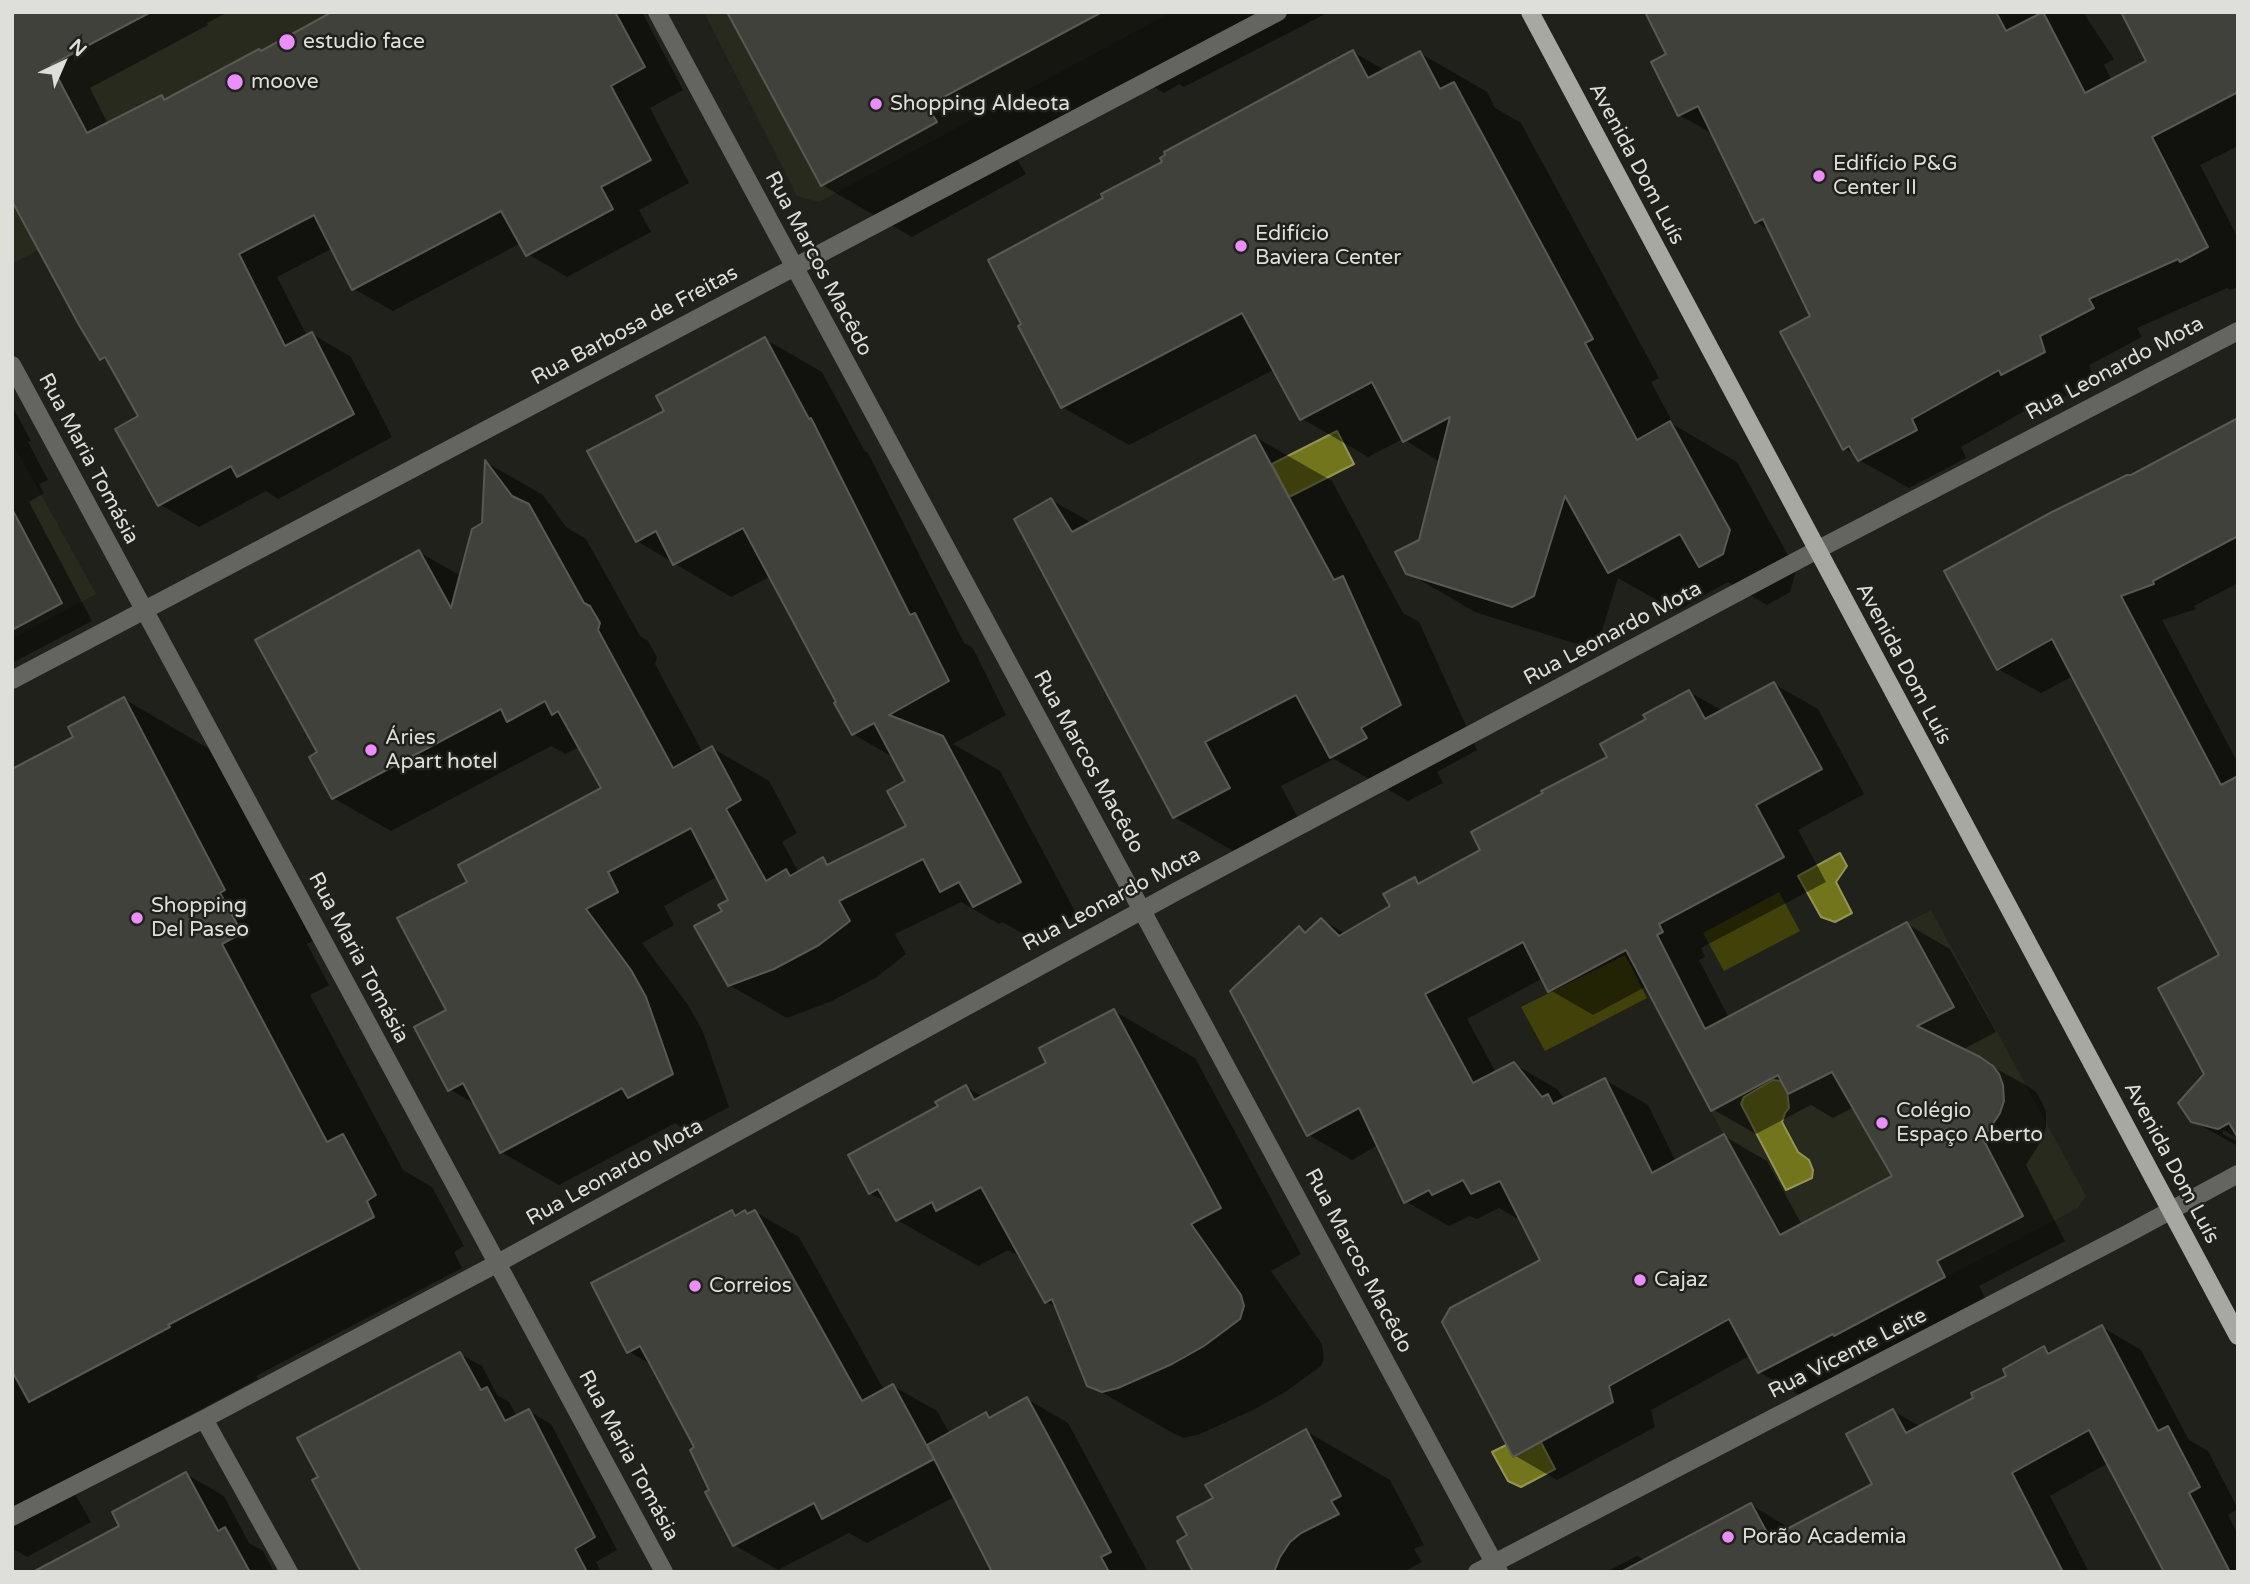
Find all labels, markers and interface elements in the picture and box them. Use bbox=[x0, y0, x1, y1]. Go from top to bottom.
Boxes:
north arrow bbox=[28, 28, 98, 98]
place label: estudio face bbox=[303, 29, 425, 55]
marker: estudio face bbox=[277, 32, 297, 52]
text: N bbox=[64, 35, 91, 61]
place label: moove bbox=[251, 69, 319, 95]
marker: moove bbox=[225, 72, 245, 92]
street label: Avenida Dom Luís bbox=[1583, 79, 1689, 249]
place label: Shopping Aldeota bbox=[890, 91, 1070, 117]
marker: Shopping Aldeota bbox=[868, 96, 884, 112]
place label: Edifício P&G Center II bbox=[1833, 151, 1958, 201]
street label: Rua Marcos Macêdo bbox=[759, 167, 877, 361]
marker: Edifício P&G Center II bbox=[1811, 168, 1827, 184]
place label: Edifício Baviera Center bbox=[1255, 221, 1401, 271]
marker: Edifício Baviera Center bbox=[1233, 238, 1249, 254]
street label: Rua Barbosa de Freitas bbox=[527, 261, 743, 391]
street label: Rua Leonardo Mota bbox=[2022, 311, 2208, 427]
street label: Rua Maria Tomásia bbox=[32, 369, 144, 549]
street label: Rua Leonardo Mota bbox=[1520, 576, 1706, 692]
street label: Avenida Dom Luís bbox=[1850, 579, 1956, 749]
street label: Rua Marcos Macêdo bbox=[1027, 666, 1149, 858]
place label: Áries Apart hotel bbox=[385, 725, 498, 775]
marker: Áries Apart hotel bbox=[363, 742, 379, 758]
street label: Rua Leonardo Mota bbox=[1019, 842, 1205, 958]
street label: Rua Maria Tomásia bbox=[302, 868, 414, 1048]
place label: Shopping Del Paseo bbox=[151, 893, 249, 943]
marker: Shopping Del Paseo bbox=[129, 910, 145, 926]
street label: Avenida Dom Luís bbox=[2118, 1078, 2224, 1248]
place label: Colégio Espaço Aberto bbox=[1896, 1098, 2043, 1148]
street label: Rua Leonardo Mota bbox=[522, 1114, 708, 1232]
marker: Colégio Espaço Aberto bbox=[1874, 1115, 1890, 1131]
street label: Rua Marcos Macêdo bbox=[1299, 1164, 1417, 1358]
place label: Cajaz bbox=[1654, 1267, 1708, 1293]
marker: Cajaz bbox=[1632, 1272, 1648, 1288]
place label: Correios bbox=[709, 1273, 792, 1299]
marker: Correios bbox=[687, 1278, 703, 1294]
street label: Rua Vicente Leite bbox=[1765, 1303, 1931, 1405]
street label: Rua Maria Tomásia bbox=[572, 1366, 684, 1546]
place label: Porão Academia bbox=[1742, 1524, 1907, 1550]
marker: Porão Academia bbox=[1720, 1529, 1736, 1545]

